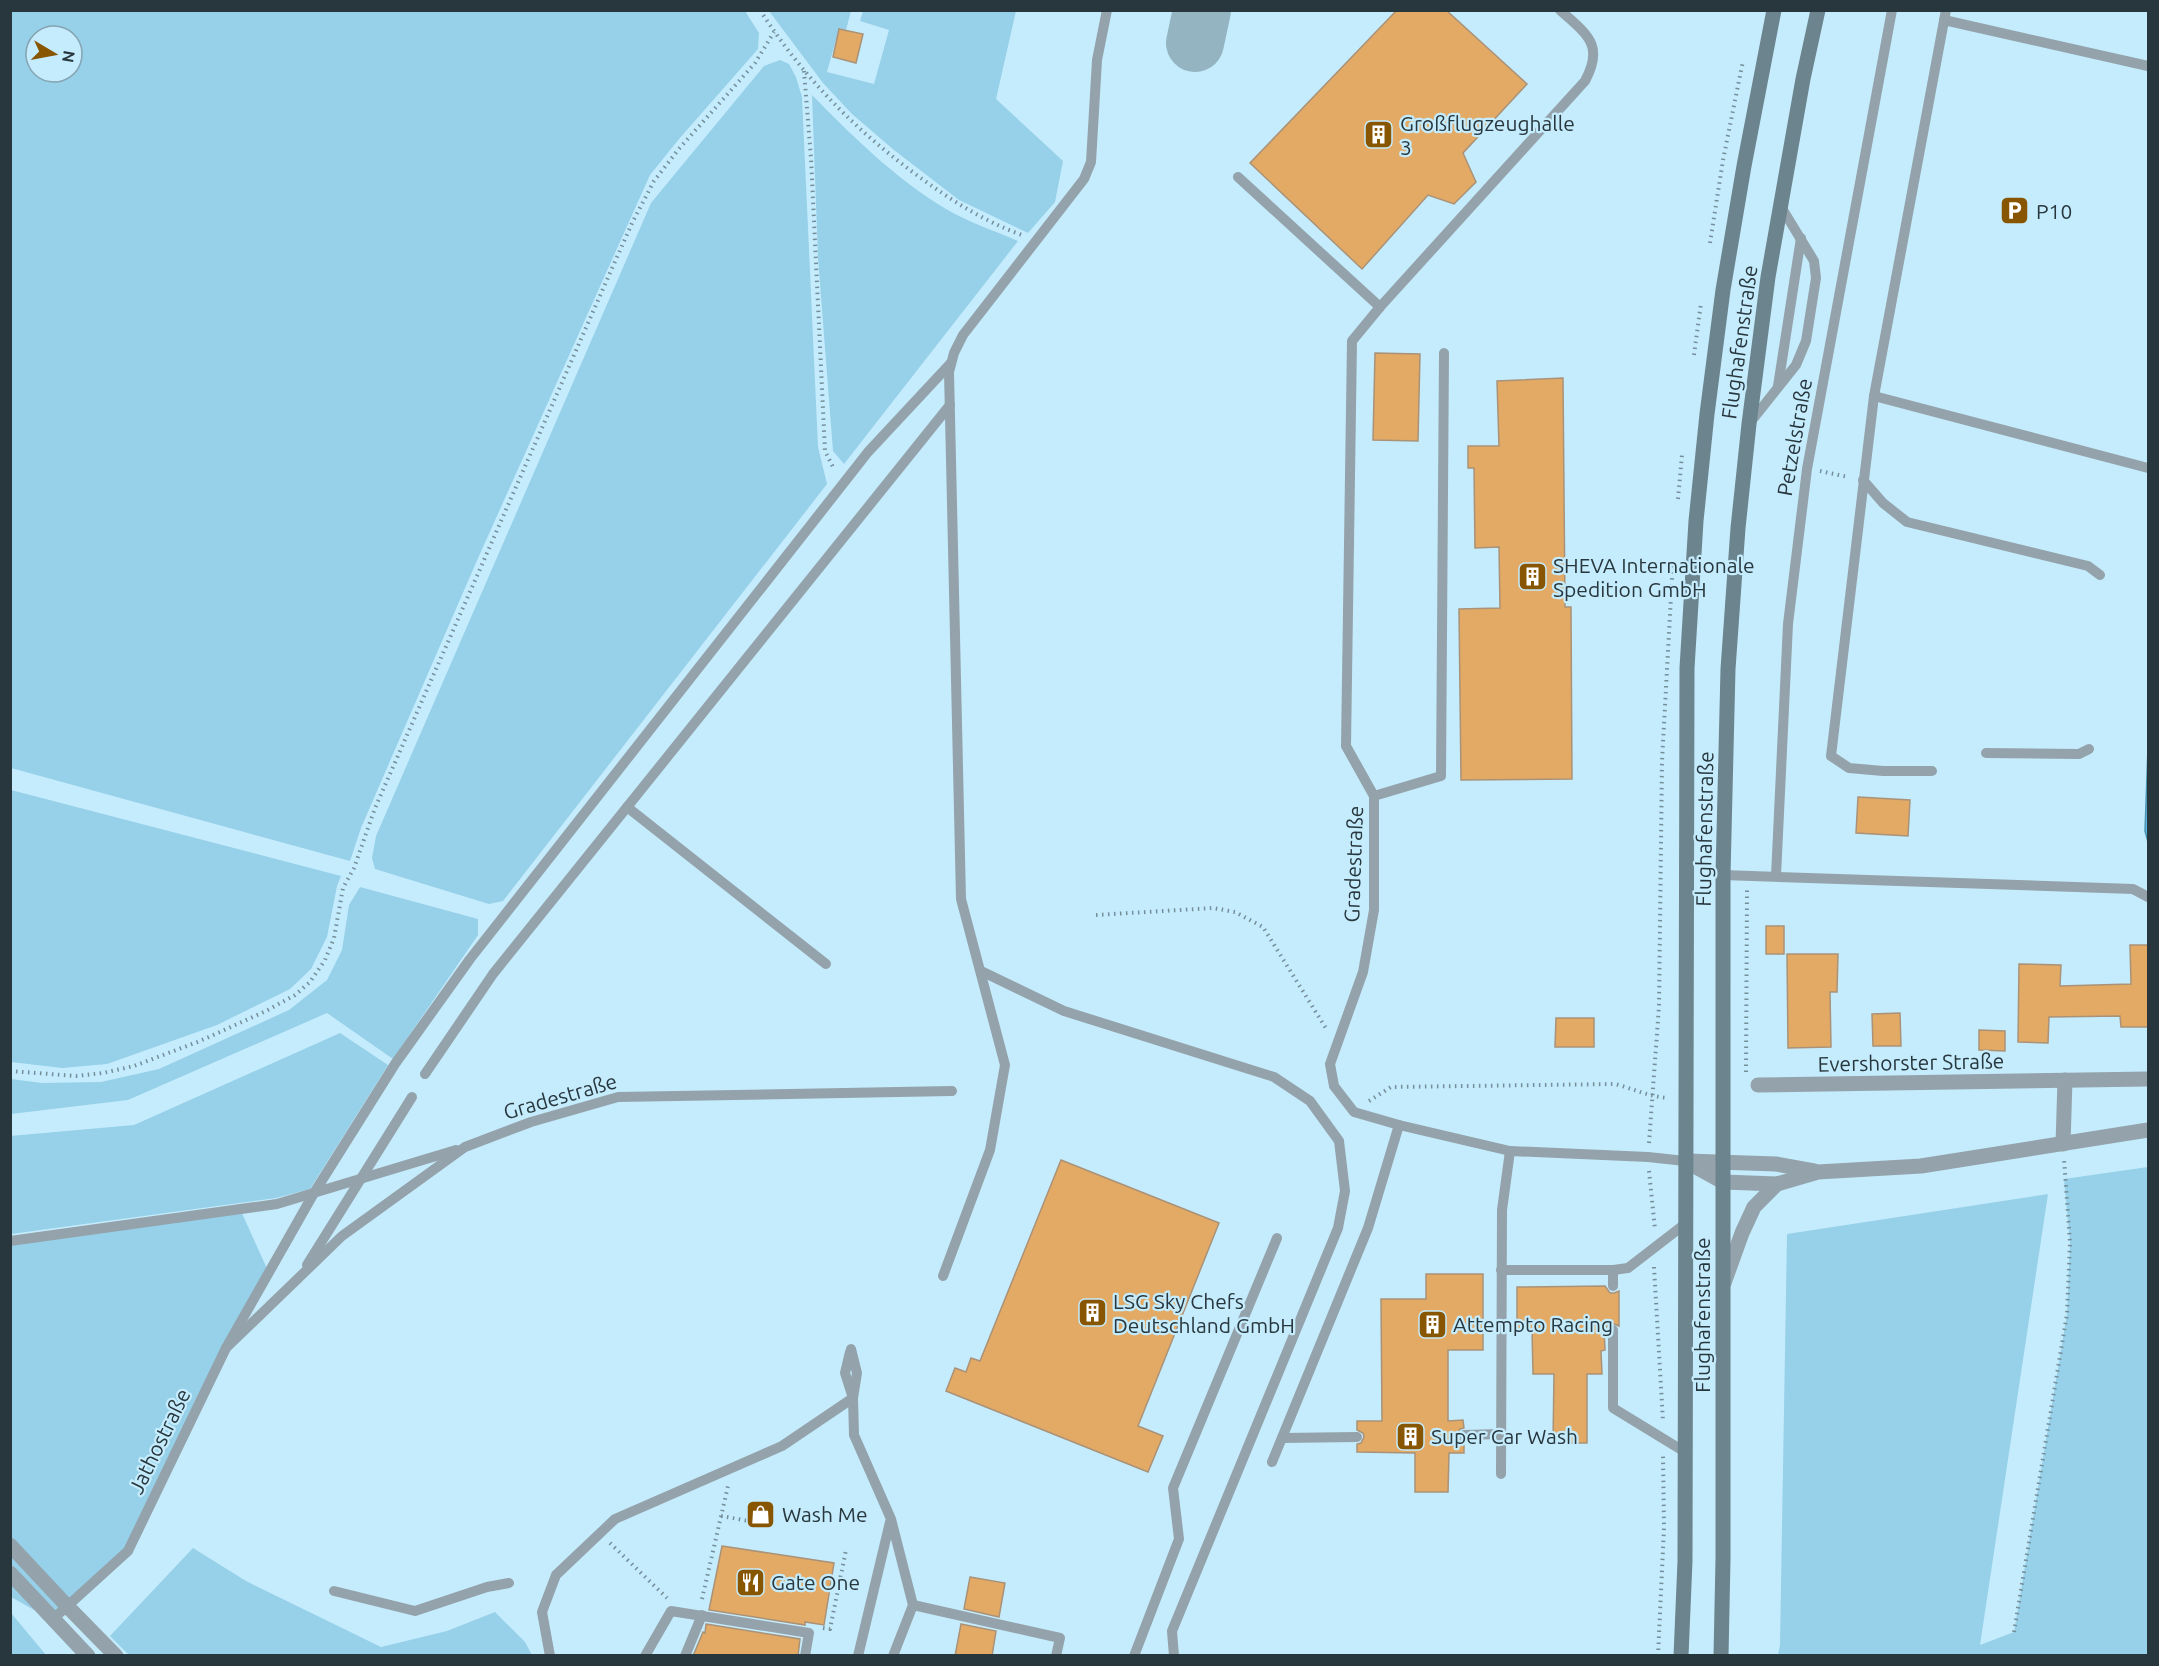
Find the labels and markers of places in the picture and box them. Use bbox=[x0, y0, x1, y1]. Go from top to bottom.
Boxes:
place label: Großflugzeughalle 3 bbox=[1400, 111, 1575, 159]
building icon: Großflugzeughalle 3 bbox=[1363, 119, 1395, 151]
parking icon: P10 bbox=[1999, 195, 2031, 227]
place label: P10 bbox=[2036, 199, 2072, 223]
place label: SHEVA Internationale Spedition GmbH bbox=[1553, 553, 1755, 601]
building icon: SHEVA Internationale Spedition GmbH bbox=[1516, 561, 1548, 593]
place label: LSG Sky Chefs Deutschland GmbH bbox=[1113, 1289, 1295, 1337]
building icon: LSG Sky Chefs Deutschland GmbH bbox=[1076, 1297, 1108, 1329]
building icon: Attempto Racing bbox=[1416, 1308, 1448, 1340]
place label: Attempto Racing bbox=[1453, 1312, 1613, 1336]
building icon: Super Car Wash bbox=[1394, 1420, 1426, 1452]
place label: Super Car Wash bbox=[1431, 1424, 1578, 1448]
shop icon: Wash Me bbox=[745, 1498, 777, 1530]
place label: Wash Me bbox=[782, 1502, 868, 1526]
restaurant icon: Gate One bbox=[734, 1566, 766, 1598]
place label: Gate One bbox=[771, 1570, 860, 1594]

